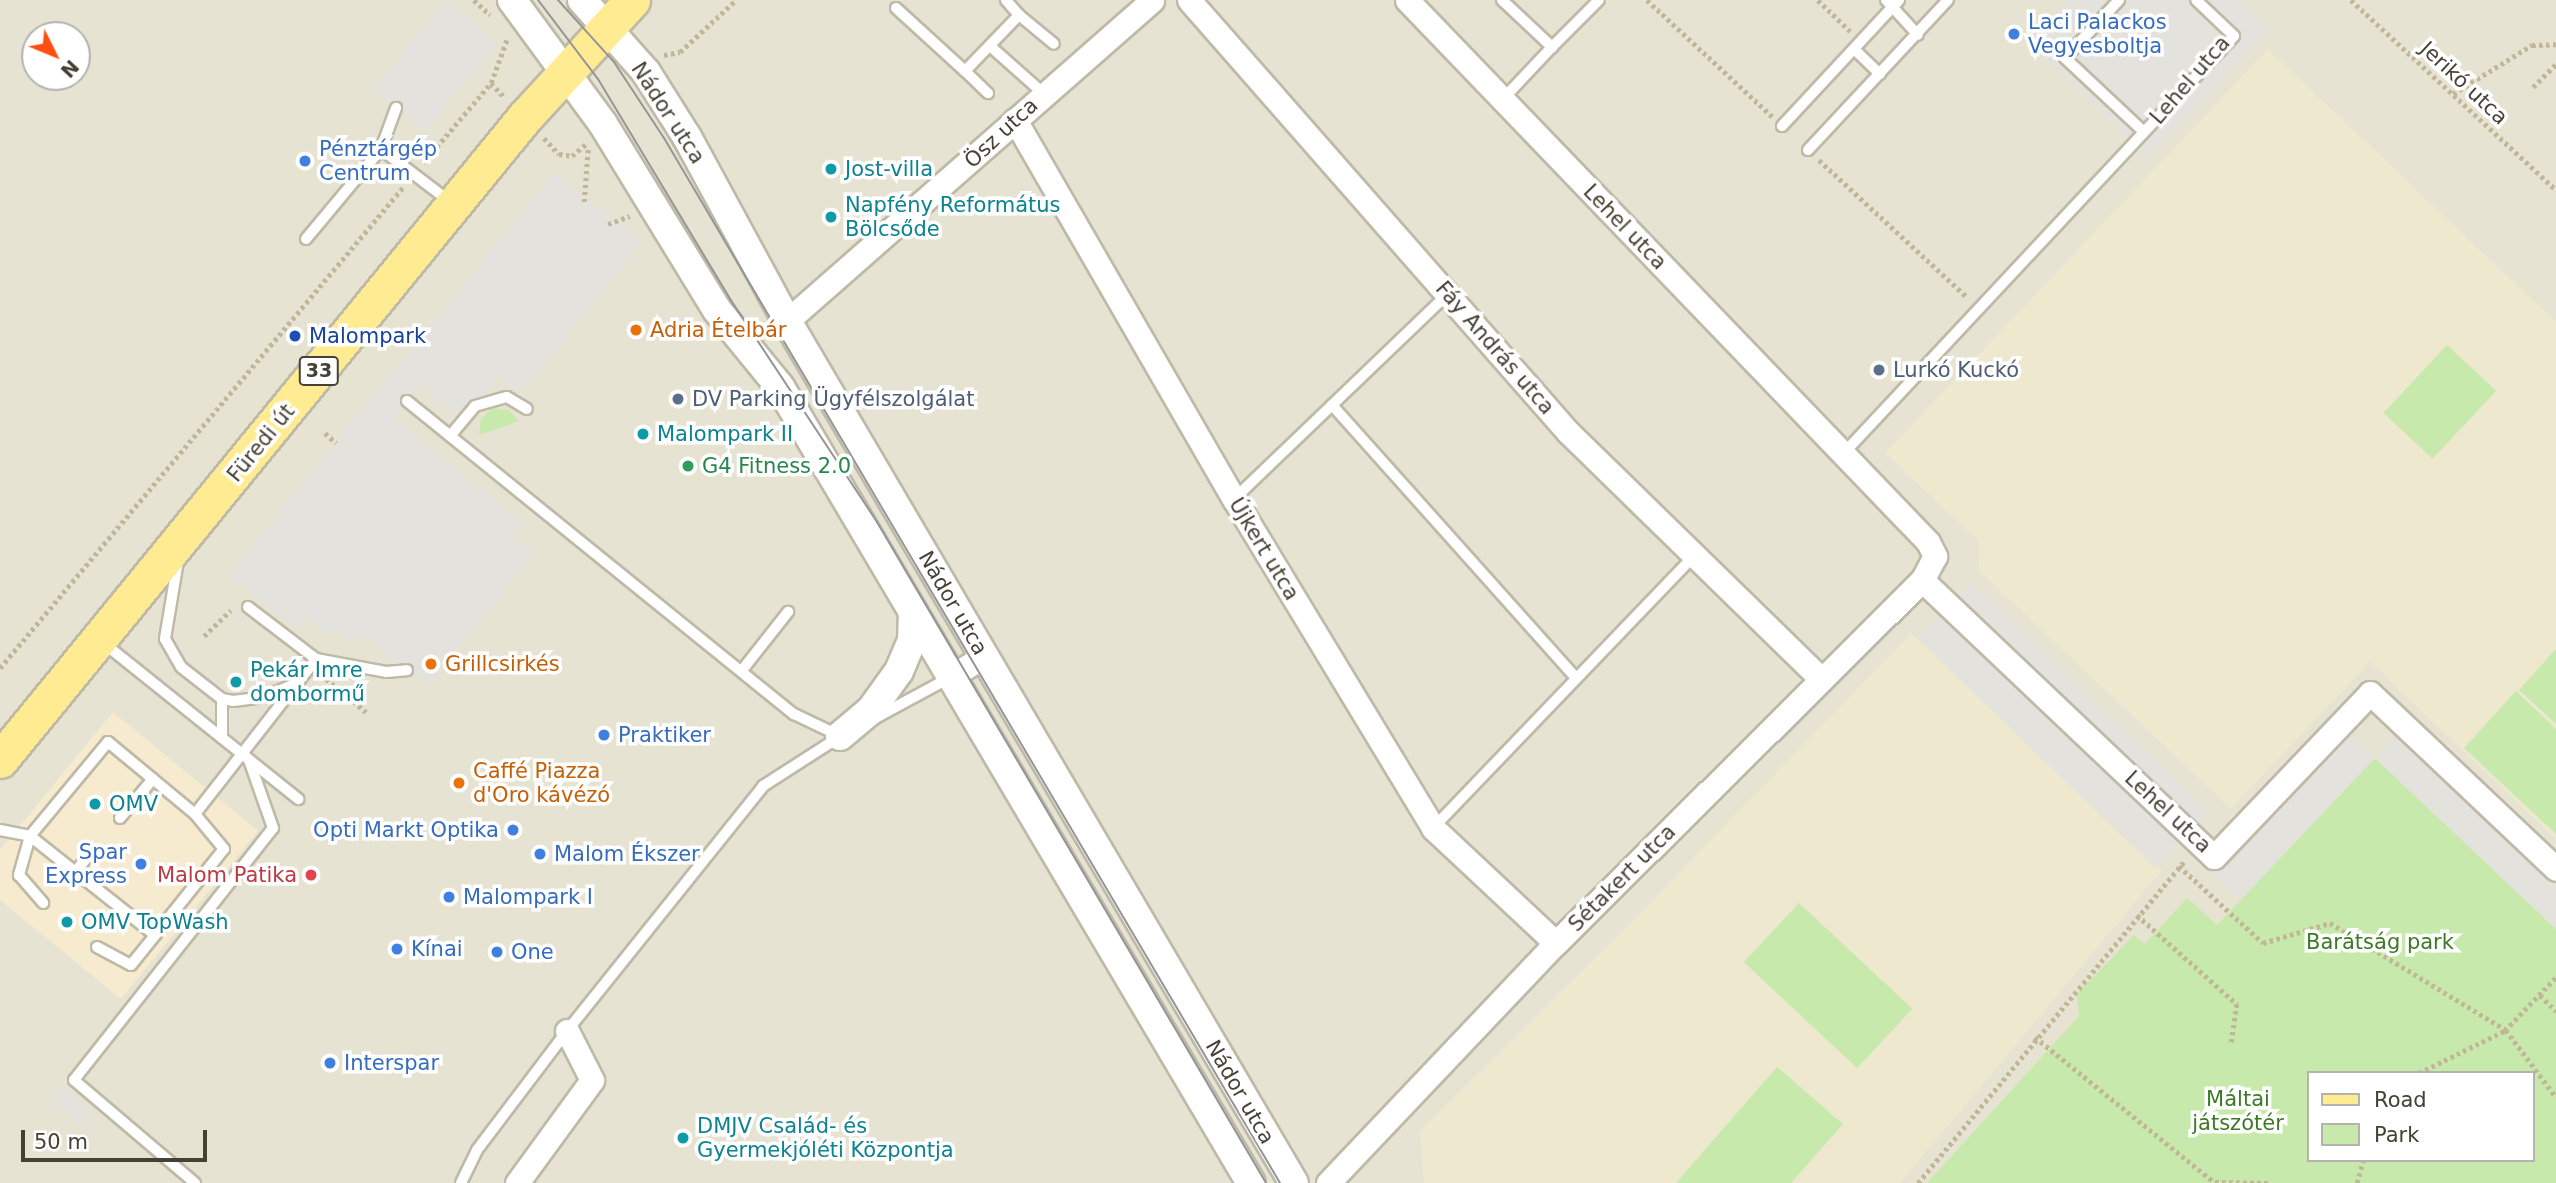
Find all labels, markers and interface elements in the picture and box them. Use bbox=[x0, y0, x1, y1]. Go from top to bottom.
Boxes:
place label: Laci Palackos Vegyesboltja bbox=[2028, 9, 2167, 59]
north arrow bbox=[21, 21, 91, 91]
marker: Laci Palackos Vegyesboltja bbox=[2006, 26, 2022, 42]
street label: Lehel utca bbox=[2145, 31, 2235, 129]
street label: Jerikó utca bbox=[2415, 36, 2513, 130]
text: N bbox=[56, 56, 83, 82]
street label: Nádor utca bbox=[626, 57, 710, 169]
street label: Ösz utca bbox=[959, 93, 1043, 173]
place label: Pénztárgép Centrum bbox=[319, 136, 437, 186]
marker: Pénztárgép Centrum bbox=[297, 153, 313, 169]
place label: Jost-villa bbox=[845, 156, 933, 182]
marker: Jost-villa bbox=[823, 161, 839, 177]
street label: Lehel utca bbox=[1578, 179, 1672, 275]
place label: Napfény Református Bölcsőde bbox=[845, 192, 1061, 242]
marker: Napfény Református Bölcsőde bbox=[823, 209, 839, 225]
street label: Fáy András utca bbox=[1430, 276, 1560, 420]
place label: Adria Ételbár bbox=[650, 317, 786, 343]
marker: Adria Ételbár bbox=[628, 322, 644, 338]
place label: Malompark bbox=[309, 323, 426, 349]
marker: Malompark bbox=[287, 328, 303, 344]
road number: 33 bbox=[298, 356, 340, 386]
place label: Lurkó Kuckó bbox=[1893, 357, 2019, 383]
marker: Lurkó Kuckó bbox=[1871, 362, 1887, 378]
place label: DV Parking Ügyfélszolgálat bbox=[692, 386, 974, 412]
marker: DV Parking Ügyfélszolgálat bbox=[670, 391, 686, 407]
street label: Füredi út bbox=[222, 399, 300, 487]
place label: Malompark II bbox=[657, 421, 793, 447]
marker: Malompark II bbox=[635, 426, 651, 442]
place label: G4 Fitness 2.0 bbox=[702, 453, 851, 479]
marker: G4 Fitness 2.0 bbox=[680, 458, 696, 474]
street label: Újkert utca bbox=[1224, 493, 1304, 605]
street label: Nádor utca bbox=[913, 546, 993, 660]
place label: Grillcsirkés bbox=[445, 651, 560, 677]
marker: Grillcsirkés bbox=[423, 656, 439, 672]
place label: Pekár Imre dombormű bbox=[250, 657, 365, 707]
marker: Pekár Imre dombormű bbox=[228, 674, 244, 690]
place label: Praktiker bbox=[618, 722, 711, 748]
marker: Praktiker bbox=[596, 727, 612, 743]
place label: Caffé Piazza d'Oro kávézó bbox=[473, 758, 610, 808]
street label: Lehel utca bbox=[2120, 766, 2216, 858]
marker: Caffé Piazza d'Oro kávézó bbox=[451, 775, 467, 791]
place label: OMV bbox=[109, 791, 158, 817]
marker: OMV bbox=[87, 796, 103, 812]
place label: Opti Markt Optika bbox=[313, 817, 499, 843]
street label: Sétakert utca bbox=[1563, 819, 1681, 937]
marker: Opti Markt Optika bbox=[505, 822, 521, 838]
place label: Spar Express bbox=[45, 839, 127, 889]
place label: Malom Ékszer bbox=[554, 841, 700, 867]
marker: Malom Ékszer bbox=[532, 846, 548, 862]
marker: Spar Express bbox=[133, 856, 149, 872]
place label: Malom Patika bbox=[157, 862, 297, 888]
marker: Malom Patika bbox=[303, 867, 319, 883]
place label: Malompark I bbox=[463, 884, 593, 910]
marker: Malompark I bbox=[441, 889, 457, 905]
place label: OMV TopWash bbox=[81, 909, 229, 935]
marker: OMV TopWash bbox=[59, 914, 75, 930]
park label: Barátság park bbox=[2306, 929, 2454, 955]
place label: Kínai bbox=[411, 936, 463, 962]
place label: One bbox=[511, 939, 554, 965]
marker: Kínai bbox=[389, 941, 405, 957]
marker: One bbox=[489, 944, 505, 960]
street label: Nádor utca bbox=[1200, 1035, 1280, 1149]
place label: Interspar bbox=[344, 1050, 439, 1076]
marker: Interspar bbox=[322, 1055, 338, 1071]
legend bbox=[2308, 1071, 2535, 1162]
park label: Máltai játszótér bbox=[2192, 1086, 2284, 1136]
text: Road bbox=[2374, 1088, 2427, 1112]
place label: DMJV Család- és Gyermekjóléti Központja bbox=[697, 1113, 954, 1163]
scale bar bbox=[24, 1116, 210, 1160]
text: Park bbox=[2374, 1123, 2419, 1147]
text: 50 m bbox=[34, 1130, 88, 1154]
marker: DMJV Család- és Gyermekjóléti Központja bbox=[675, 1130, 691, 1146]

